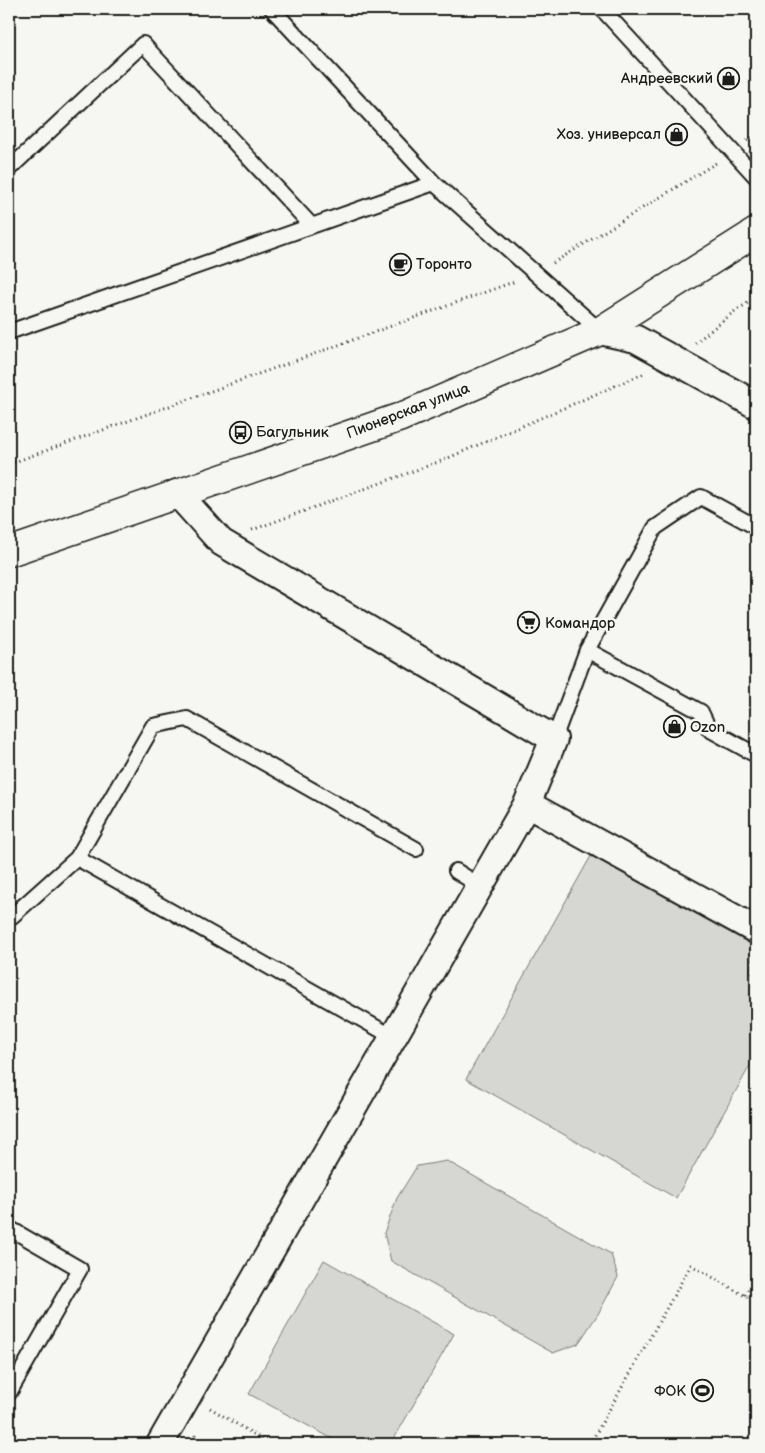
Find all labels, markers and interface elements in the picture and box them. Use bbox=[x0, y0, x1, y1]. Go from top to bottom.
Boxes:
shop icon: Андреевский bbox=[717, 66, 741, 90]
place label: Андреевский bbox=[620, 69, 713, 88]
shop icon: Хоз. универсал bbox=[665, 122, 689, 146]
place label: Хоз. универсал bbox=[557, 125, 661, 144]
cafe icon: Торонто bbox=[388, 252, 412, 276]
place label: Торонто bbox=[416, 255, 472, 274]
street label: Пионерская улица bbox=[344, 379, 472, 443]
bus stop icon: Багульник bbox=[228, 420, 252, 444]
place label: Багульник bbox=[256, 423, 329, 442]
supermarket icon: Командор bbox=[517, 611, 541, 635]
place label: Командор bbox=[545, 614, 616, 633]
shop icon: Ozon bbox=[662, 715, 686, 739]
place label: Ozon bbox=[690, 718, 725, 737]
sports icon: ФОК bbox=[690, 1379, 714, 1403]
place label: ФОК bbox=[654, 1382, 686, 1401]

